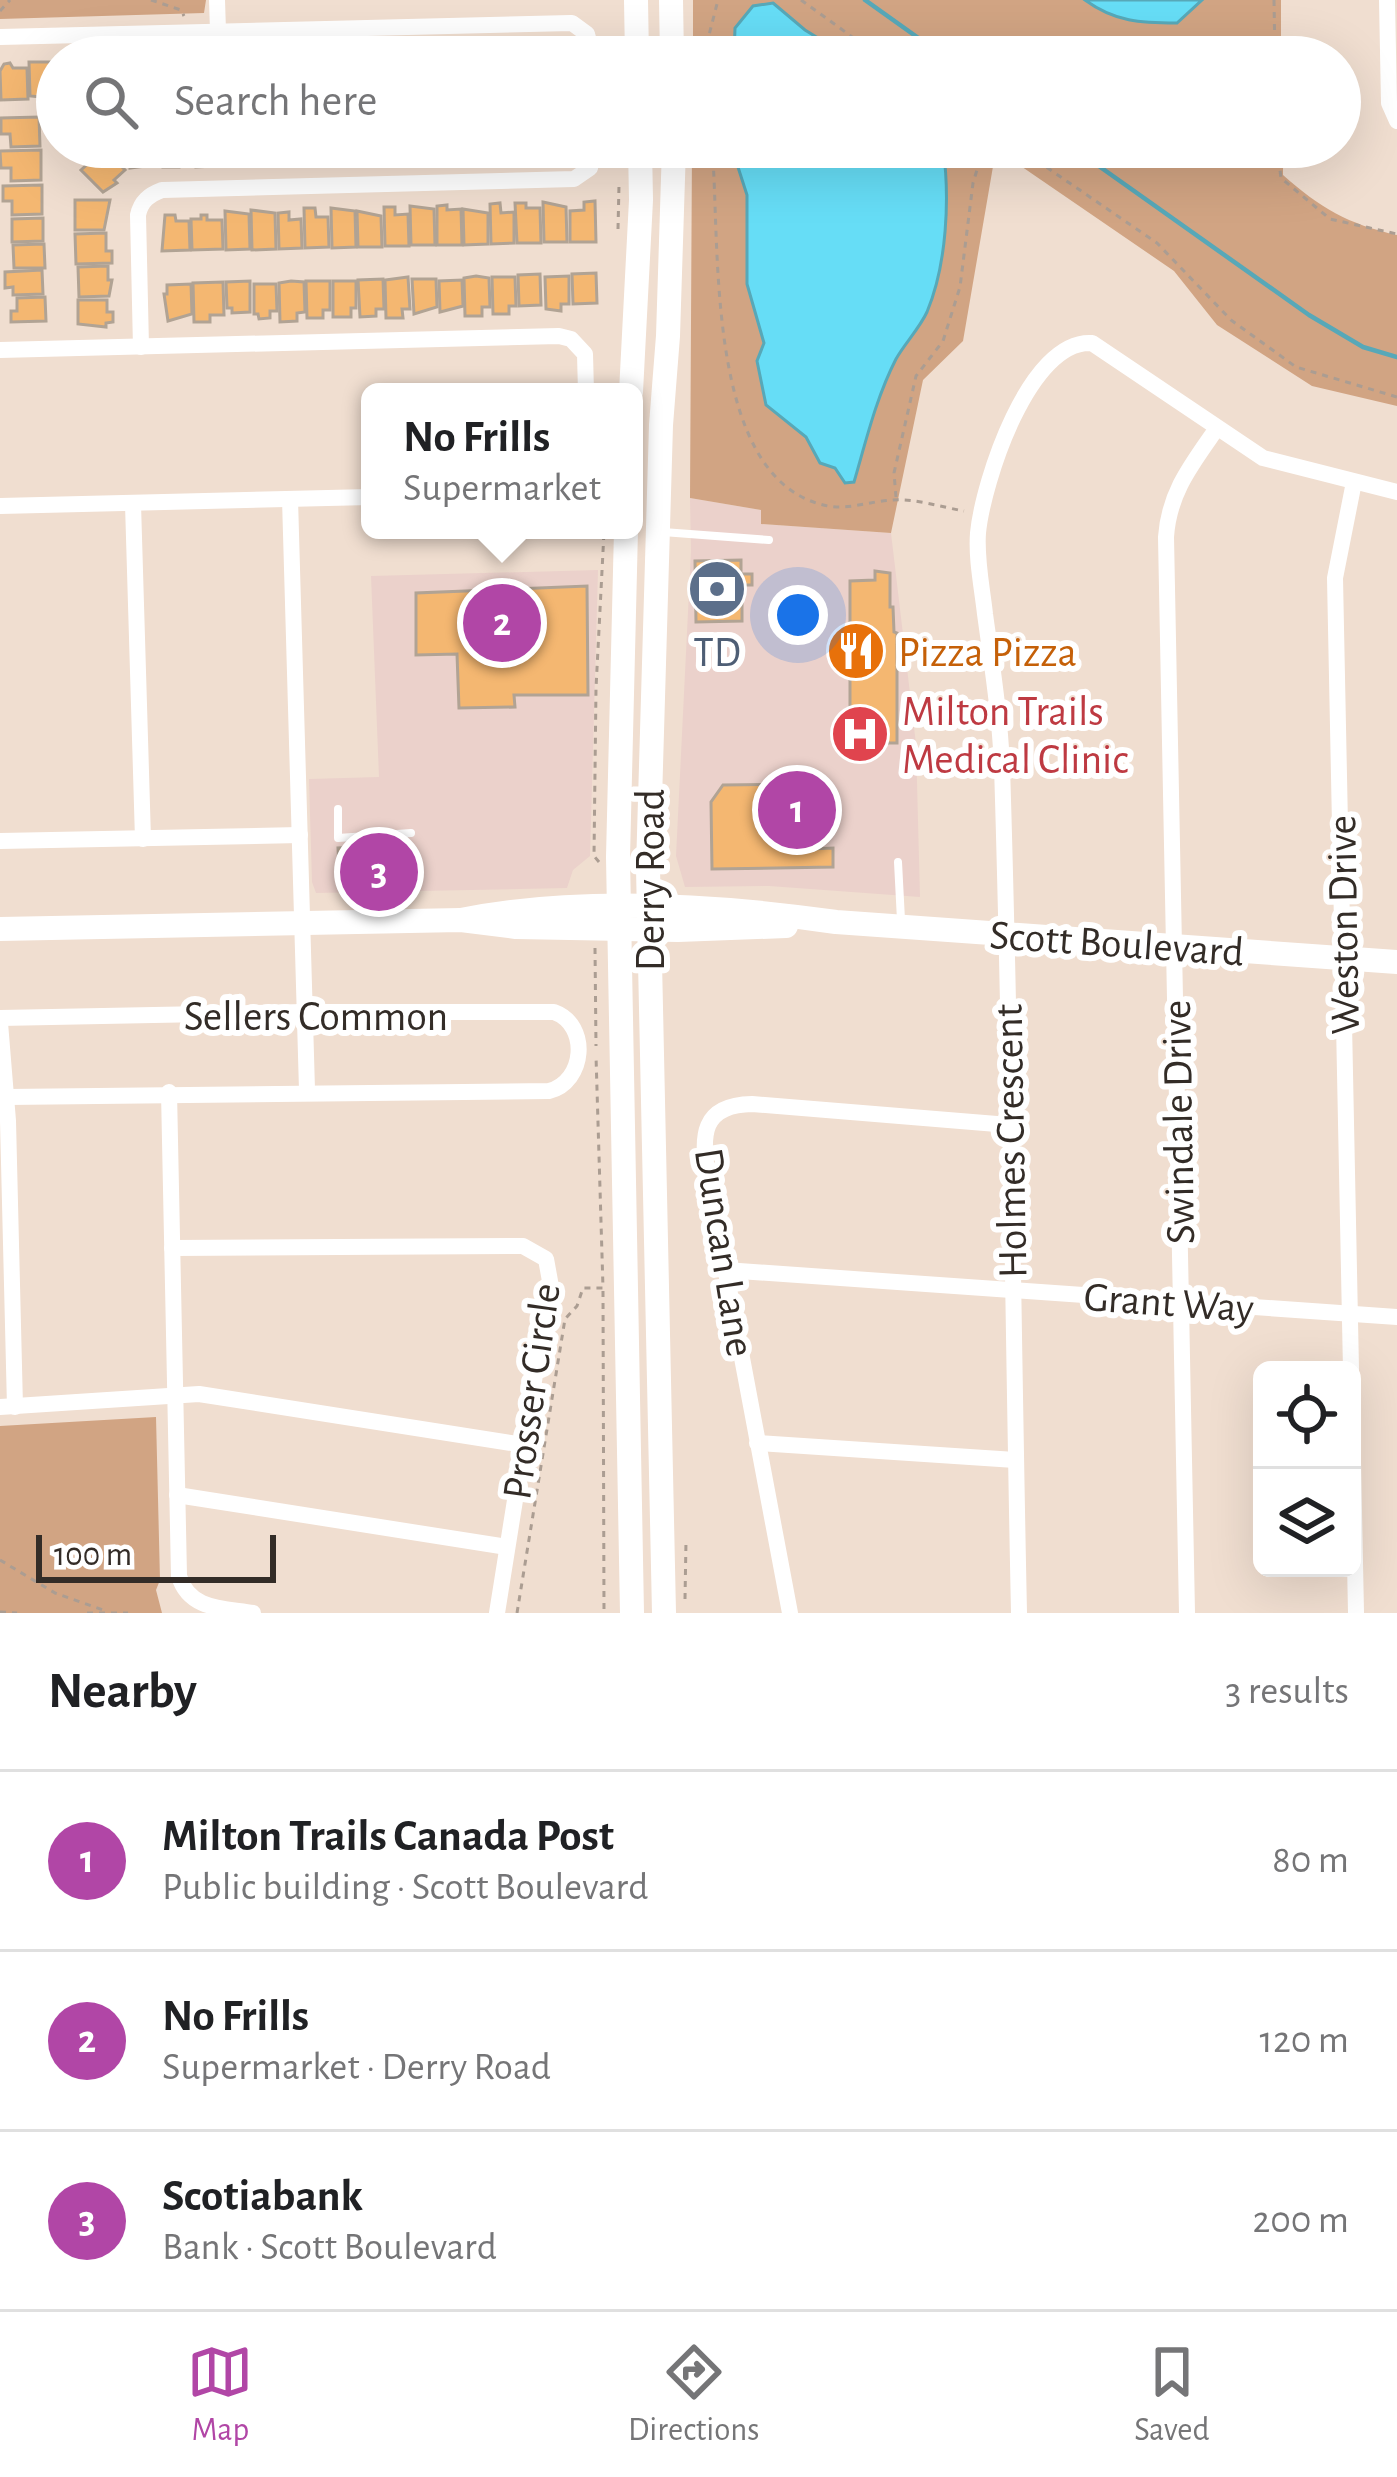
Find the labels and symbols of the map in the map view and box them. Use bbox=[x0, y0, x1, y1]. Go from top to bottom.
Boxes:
bank icon: TD bbox=[686, 558, 748, 620]
pin: 2 bbox=[463, 578, 541, 668]
your location bbox=[768, 585, 828, 645]
restaurant icon: Pizza Pizza bbox=[825, 620, 887, 682]
place label: TD bbox=[693, 632, 741, 674]
place label: Pizza Pizza bbox=[898, 632, 1077, 674]
place label: Milton Trails Medical Clinic bbox=[902, 691, 1128, 781]
hospital icon: Milton Trails Medical Clinic bbox=[829, 703, 891, 765]
pin: 1 bbox=[758, 765, 836, 855]
street label: Derry Road bbox=[630, 789, 672, 971]
street label: Weston Drive bbox=[1321, 815, 1367, 1035]
pin: 3 bbox=[340, 827, 418, 917]
street label: Scott Boulevard bbox=[988, 914, 1245, 974]
street label: Sellers Common bbox=[184, 996, 448, 1038]
street label: Swindale Drive bbox=[1156, 999, 1202, 1244]
street label: Holmes Crescent bbox=[988, 1003, 1034, 1278]
street label: Duncan Lane bbox=[687, 1145, 761, 1360]
street label: Grant Way bbox=[1082, 1276, 1255, 1330]
street label: Prosser Circle bbox=[496, 1281, 568, 1502]
scale bar bbox=[36, 1529, 276, 1582]

